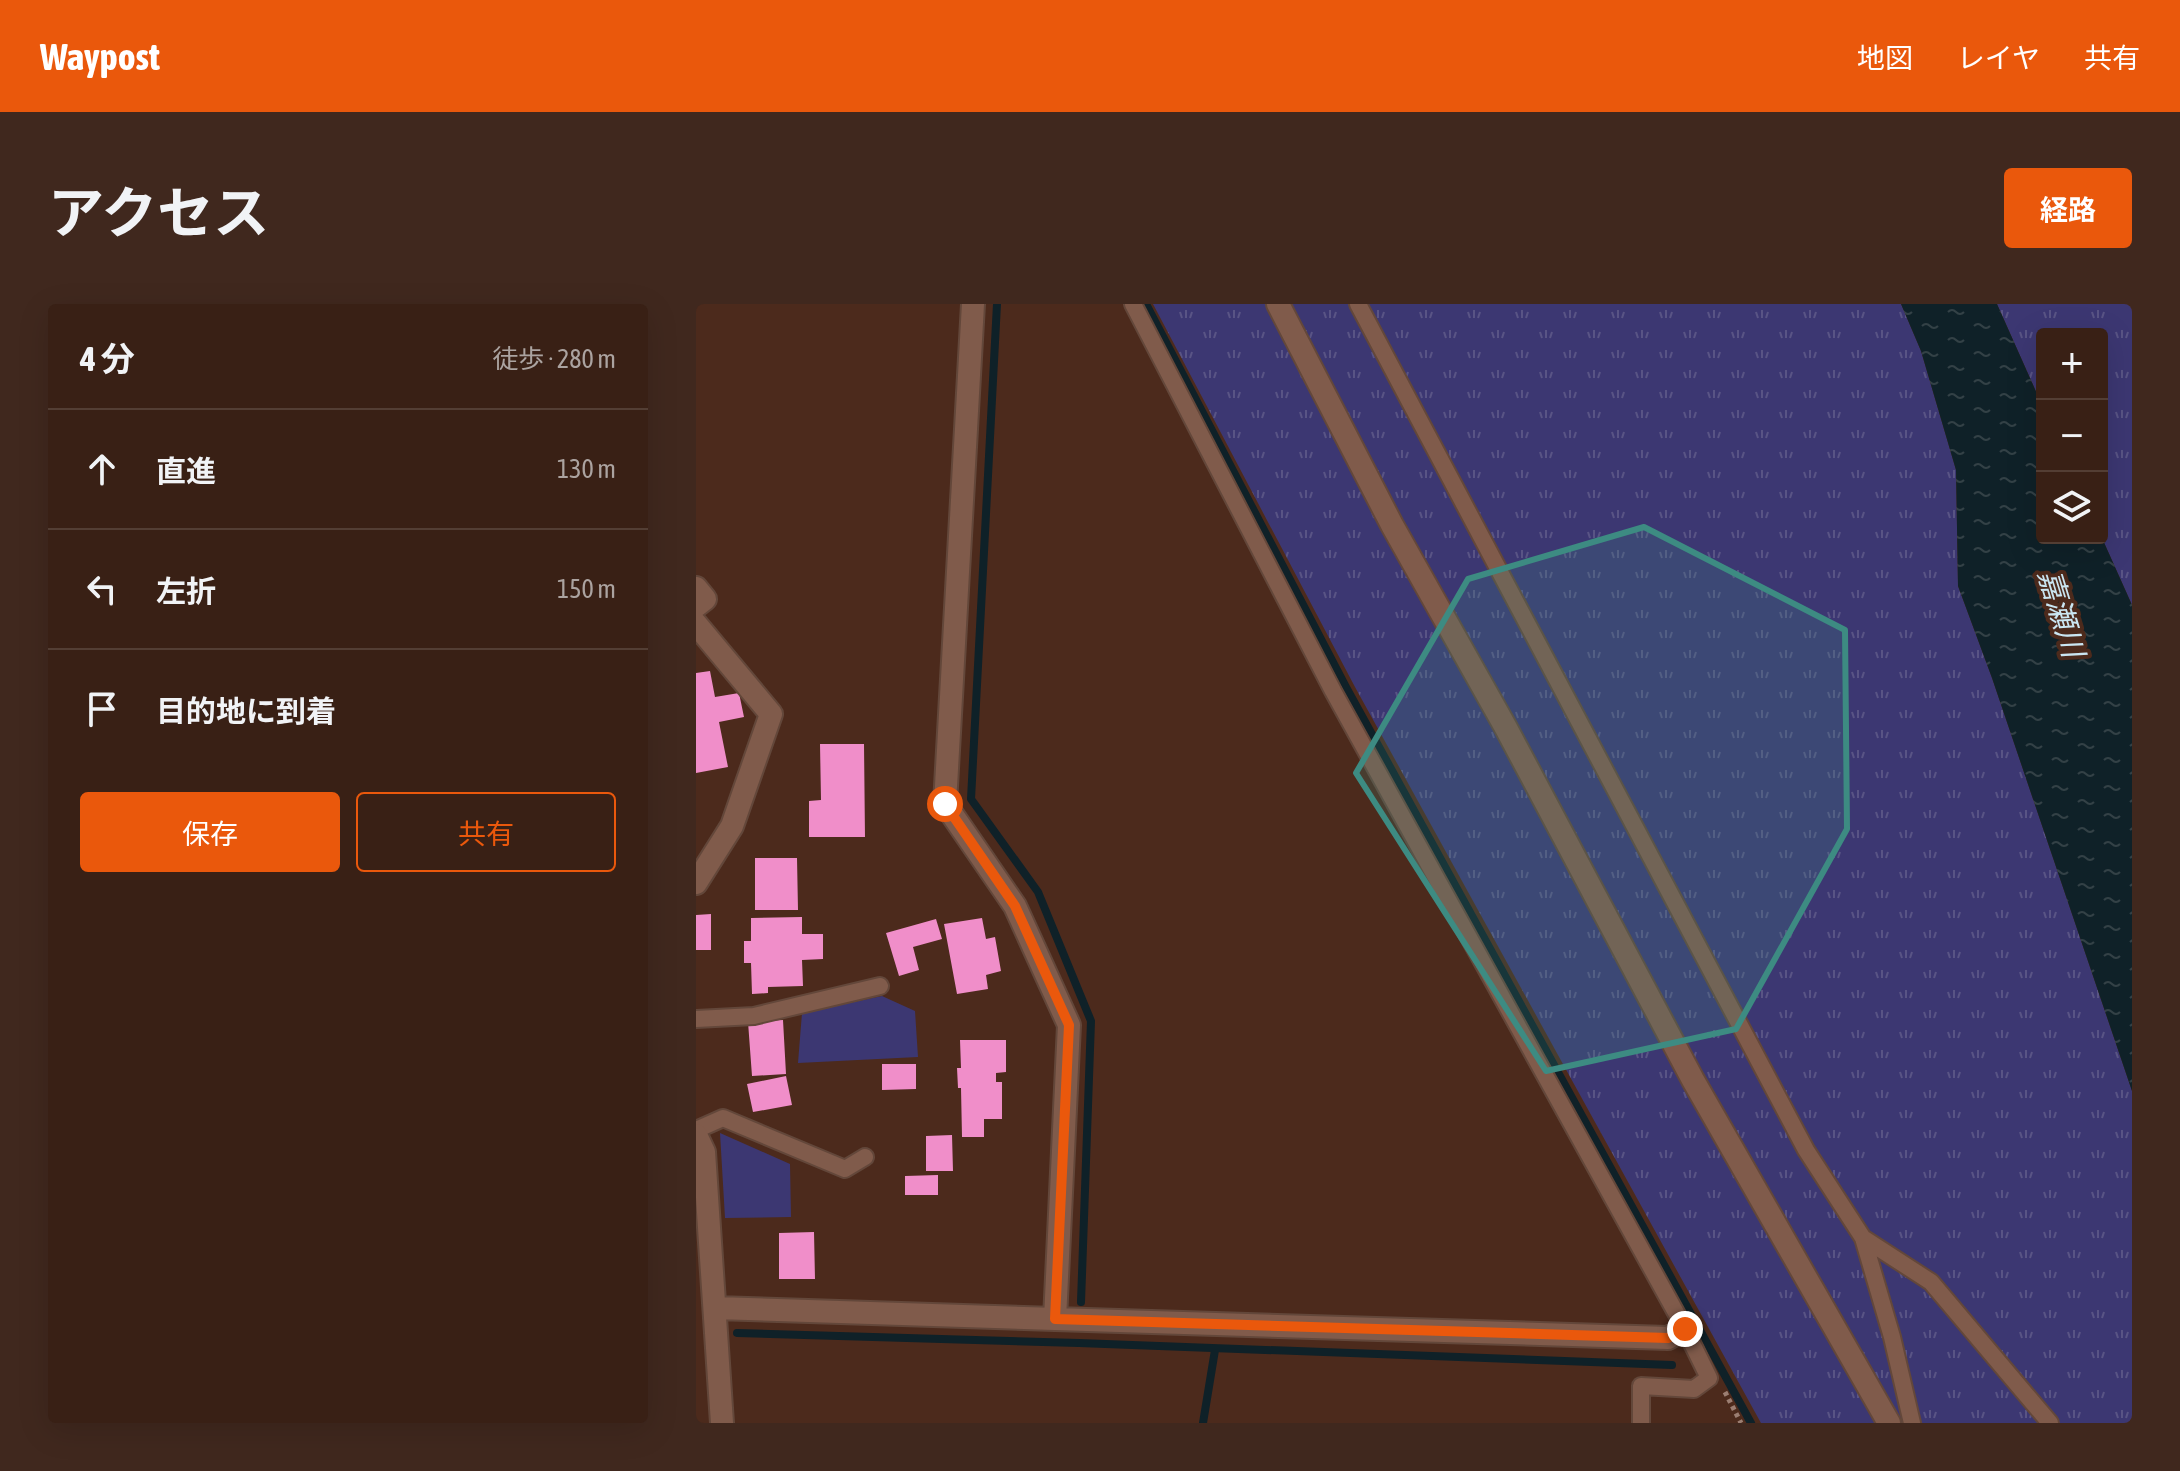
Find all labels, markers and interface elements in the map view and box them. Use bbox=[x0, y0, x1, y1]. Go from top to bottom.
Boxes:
text: Waypost bbox=[40, 35, 160, 78]
text: 地図 bbox=[1857, 42, 1913, 74]
text: レイヤ bbox=[1957, 42, 2040, 74]
text: 共有 bbox=[2084, 42, 2140, 74]
button: 経路 bbox=[2004, 168, 2132, 248]
text: アクセス bbox=[48, 181, 269, 245]
map controls bbox=[2036, 328, 2108, 544]
button: + bbox=[2036, 328, 2108, 400]
text: 4 分 bbox=[80, 339, 135, 378]
text: 徒歩 · 280 m bbox=[492, 344, 616, 374]
button: − bbox=[2036, 400, 2108, 472]
icon: ahead bbox=[80, 447, 124, 491]
text: 直進 bbox=[156, 454, 216, 488]
text: 130 m bbox=[557, 454, 616, 484]
button: layers bbox=[2036, 472, 2108, 544]
water label: 嘉瀬川 bbox=[2033, 565, 2092, 664]
icon: left bbox=[80, 567, 124, 611]
text: 左折 bbox=[156, 574, 216, 608]
text: 150 m bbox=[557, 574, 616, 604]
icon: arrive bbox=[80, 687, 124, 731]
text: 目的地に到着 bbox=[156, 694, 336, 728]
route start bbox=[927, 786, 963, 822]
button: 保存 bbox=[80, 792, 340, 872]
button: 共有 bbox=[356, 792, 616, 872]
route end bbox=[1667, 1311, 1703, 1347]

